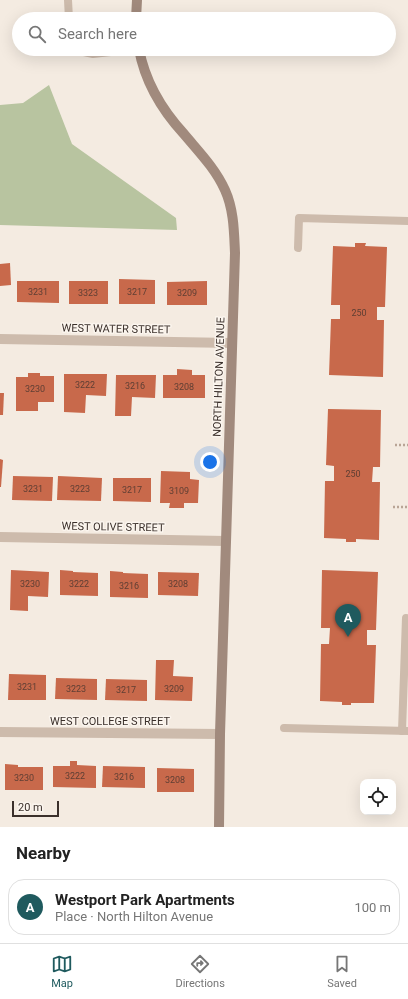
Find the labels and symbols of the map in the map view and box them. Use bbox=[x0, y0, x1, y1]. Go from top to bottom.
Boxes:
house number: 3231 bbox=[28, 287, 48, 297]
house number: 3217 bbox=[127, 287, 147, 297]
house number: 3323 bbox=[78, 288, 98, 298]
house number: 3209 bbox=[177, 288, 197, 298]
house number: 250 bbox=[351, 308, 367, 318]
street label: NORTH HILTON AVENUE bbox=[210, 317, 228, 437]
street label: WEST WATER STREET bbox=[61, 322, 171, 336]
house number: 3222 bbox=[75, 380, 95, 390]
house number: 3216 bbox=[125, 381, 145, 391]
house number: 3208 bbox=[174, 382, 194, 392]
house number: 3230 bbox=[25, 384, 45, 394]
your location bbox=[200, 452, 220, 472]
house number: 250 bbox=[345, 469, 361, 479]
house number: 3231 bbox=[23, 484, 43, 494]
house number: 3223 bbox=[70, 484, 90, 494]
house number: 3217 bbox=[122, 485, 142, 495]
house number: 3109 bbox=[169, 486, 189, 496]
street label: WEST OLIVE STREET bbox=[61, 520, 165, 534]
house number: 3230 bbox=[20, 579, 40, 589]
house number: 3222 bbox=[69, 579, 89, 589]
house number: 3208 bbox=[168, 579, 188, 589]
house number: 3216 bbox=[119, 581, 139, 591]
pin: A bbox=[335, 604, 361, 637]
house number: 3231 bbox=[17, 682, 37, 692]
house number: 3223 bbox=[66, 684, 86, 694]
house number: 3209 bbox=[164, 684, 184, 694]
house number: 3217 bbox=[116, 685, 136, 695]
street label: WEST COLLEGE STREET bbox=[50, 715, 170, 728]
house number: 3222 bbox=[65, 771, 85, 781]
house number: 3216 bbox=[114, 772, 134, 782]
house number: 3230 bbox=[14, 773, 34, 783]
house number: 3208 bbox=[165, 775, 185, 785]
scale bar bbox=[12, 799, 59, 818]

